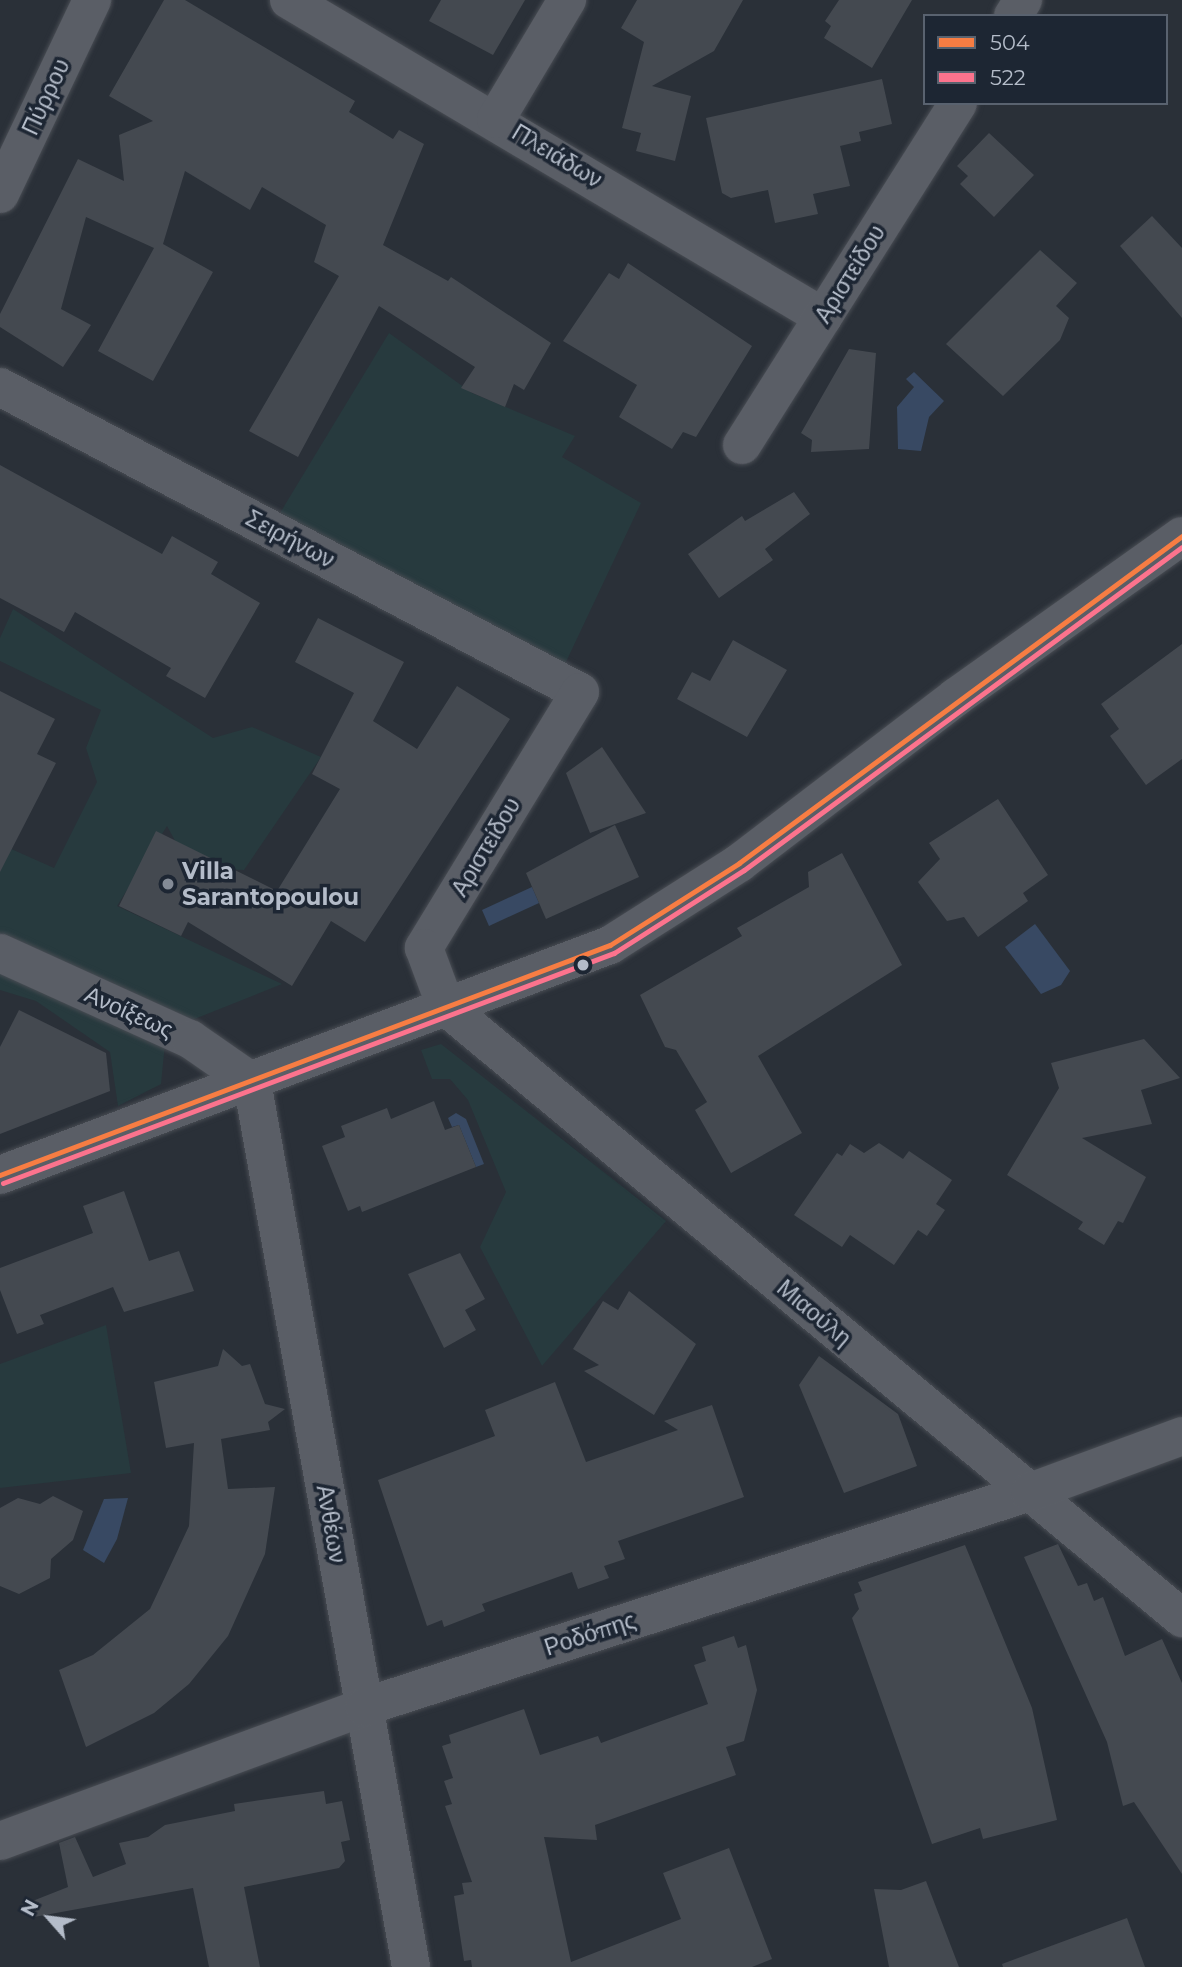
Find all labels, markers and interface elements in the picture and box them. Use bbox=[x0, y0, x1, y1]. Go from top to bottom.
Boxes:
legend bbox=[923, 14, 1168, 105]
text: 504 bbox=[990, 30, 1030, 55]
street label: Πύρρου bbox=[16, 55, 76, 139]
text: 522 bbox=[990, 65, 1026, 90]
street label: Πλειάδων bbox=[507, 118, 607, 194]
street label: Αριστείδου bbox=[809, 220, 891, 328]
street label: Σειρήνων bbox=[241, 504, 339, 574]
street label: Αριστείδου bbox=[446, 793, 526, 901]
place label: Villa Sarantopoulou bbox=[182, 857, 359, 911]
marker: Villa Sarantopoulou bbox=[160, 876, 176, 892]
unlabelled marker bbox=[576, 958, 590, 972]
street label: Ανοίξεως bbox=[80, 980, 178, 1044]
street label: Μιαούλη bbox=[771, 1274, 857, 1352]
street label: Ανθέων bbox=[311, 1483, 351, 1565]
street label: Ροδόπης bbox=[541, 1606, 639, 1662]
north arrow bbox=[14, 1883, 84, 1953]
text: N bbox=[16, 1896, 44, 1920]

